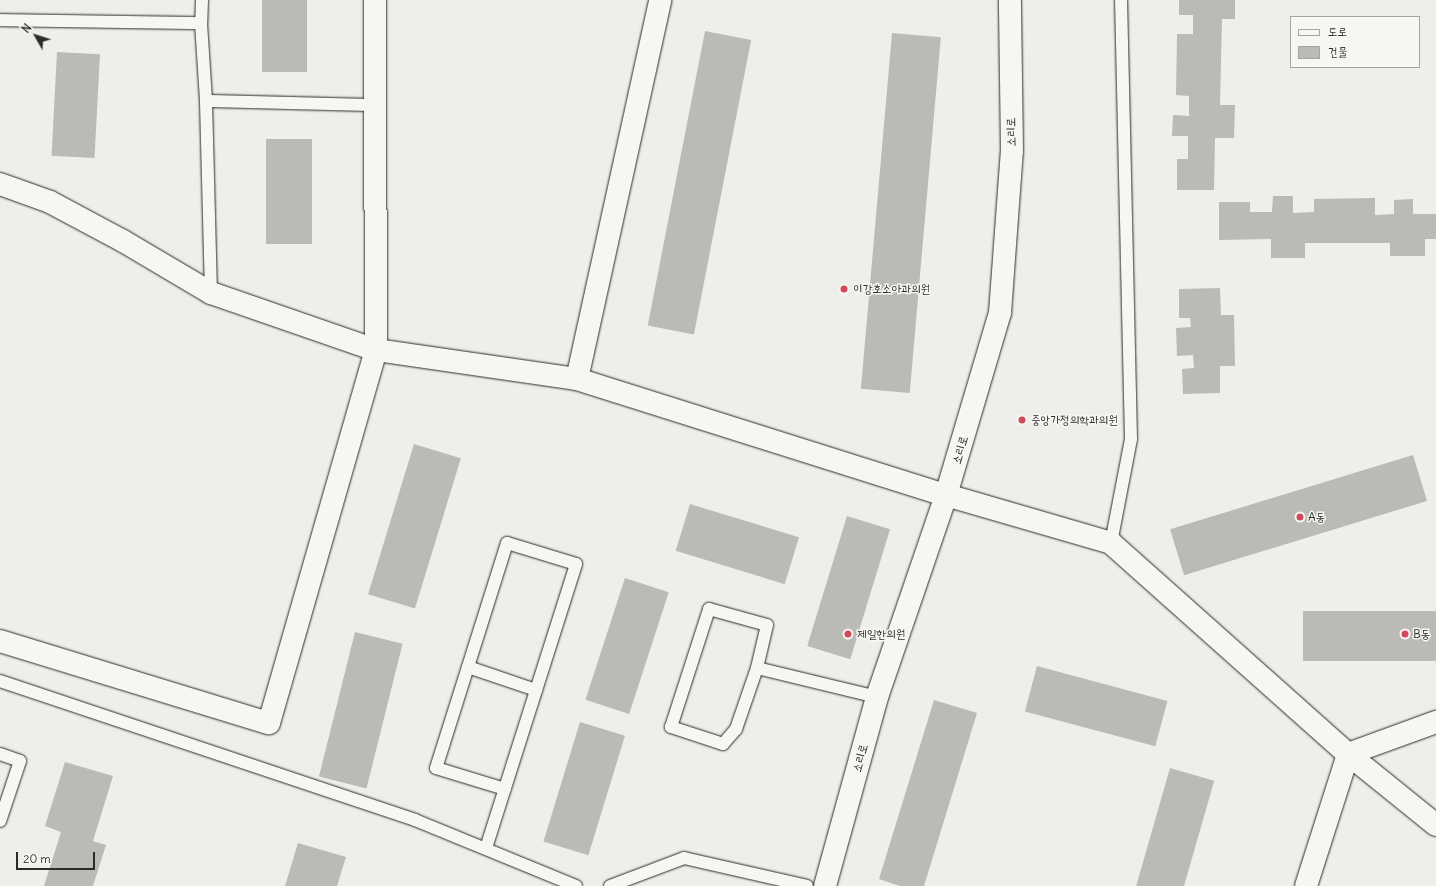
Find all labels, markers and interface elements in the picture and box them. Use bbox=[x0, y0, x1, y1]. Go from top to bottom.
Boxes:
north arrow bbox=[16, 16, 56, 56]
legend bbox=[1290, 16, 1420, 68]
text: N bbox=[19, 21, 35, 36]
text: 도로 bbox=[1328, 24, 1347, 39]
text: 건물 bbox=[1328, 44, 1347, 59]
street label: 소리로 bbox=[1004, 117, 1018, 147]
place label: 이강호소아과의원 bbox=[853, 282, 930, 296]
marker: 이강호소아과의원 bbox=[838, 283, 850, 295]
place label: 중앙가정의학과의원 bbox=[1031, 413, 1118, 427]
marker: 중앙가정의학과의원 bbox=[1016, 414, 1028, 426]
street label: 소리로 bbox=[949, 434, 971, 466]
place label: A동 bbox=[1308, 510, 1325, 524]
marker: A동 bbox=[1295, 512, 1305, 522]
place label: 제일한의원 bbox=[857, 627, 905, 641]
place label: B동 bbox=[1413, 627, 1431, 641]
marker: 제일한의원 bbox=[842, 628, 854, 640]
marker: B동 bbox=[1400, 629, 1410, 639]
street label: 소리로 bbox=[849, 742, 871, 774]
scale bar bbox=[18, 844, 97, 870]
text: 20 m bbox=[23, 851, 51, 866]

